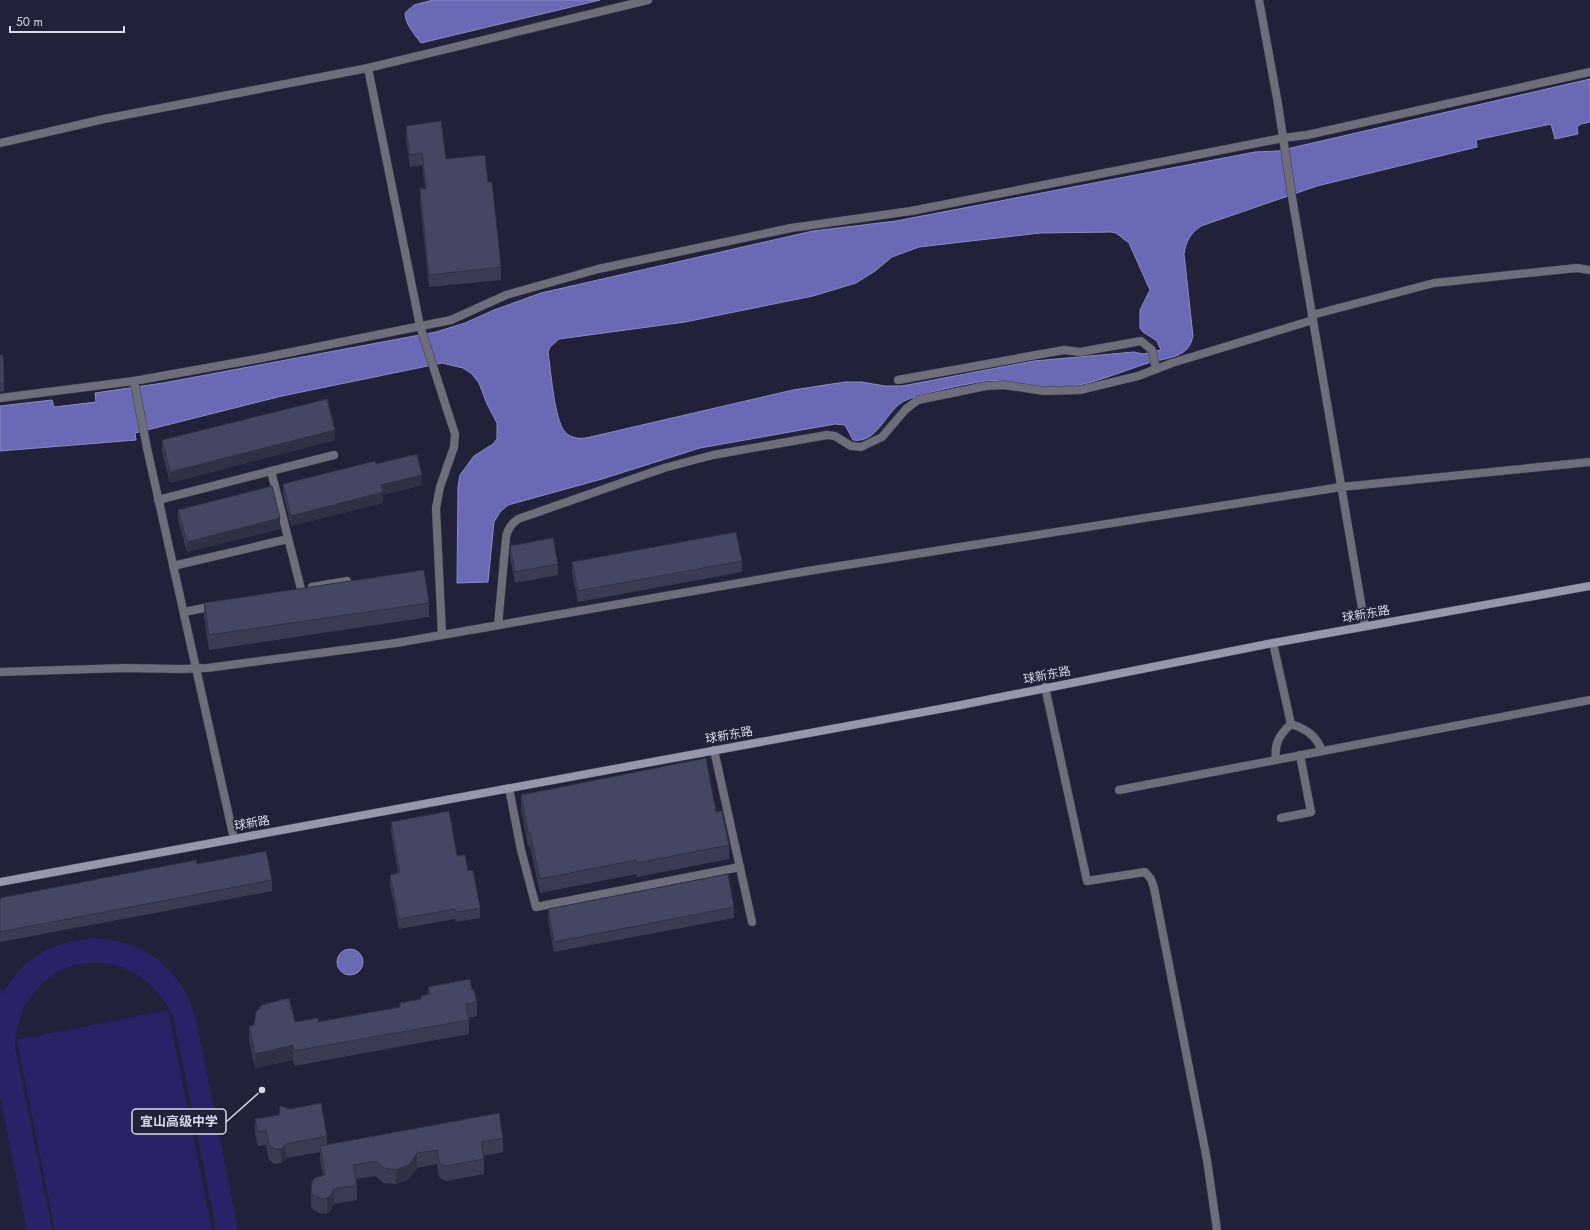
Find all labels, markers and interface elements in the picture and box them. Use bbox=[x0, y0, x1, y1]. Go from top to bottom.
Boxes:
scale bar bbox=[10, 8, 124, 34]
text: 50 m bbox=[16, 13, 43, 31]
street label: 球新东路 bbox=[1341, 601, 1391, 627]
street label: 球新东路 bbox=[1022, 662, 1072, 688]
street label: 球新东路 bbox=[704, 722, 754, 748]
street label: 球新路 bbox=[233, 811, 271, 835]
callout: 宜山高级中学 bbox=[132, 1109, 226, 1134]
text: 宜山高级中学 bbox=[140, 1112, 218, 1131]

